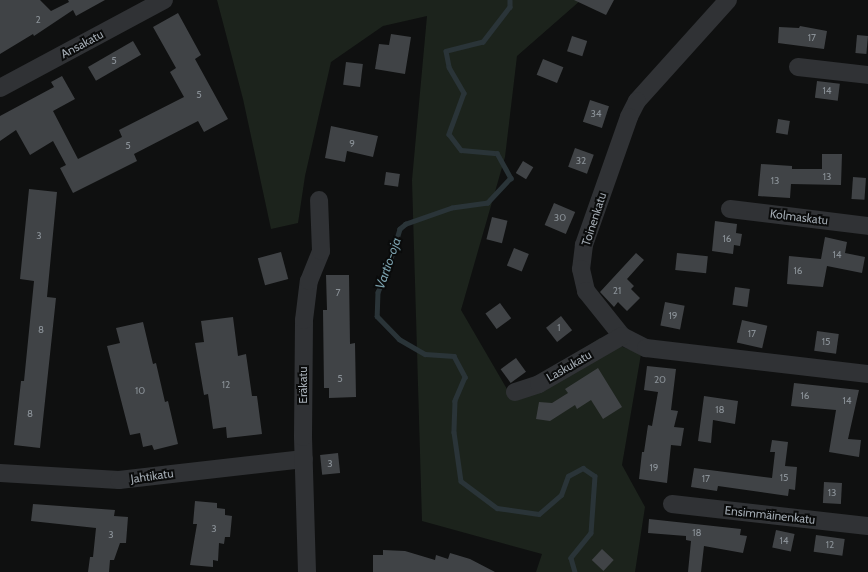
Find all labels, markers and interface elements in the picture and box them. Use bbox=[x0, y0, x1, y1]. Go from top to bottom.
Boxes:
house number: 2 bbox=[35, 14, 41, 26]
street label: Ansakatu bbox=[58, 27, 106, 61]
house number: 17 bbox=[808, 32, 816, 44]
house number: 5 bbox=[111, 55, 117, 67]
house number: 14 bbox=[822, 85, 832, 97]
house number: 5 bbox=[196, 89, 202, 101]
house number: 34 bbox=[590, 108, 602, 120]
house number: 9 bbox=[349, 138, 355, 150]
house number: 5 bbox=[125, 140, 131, 152]
house number: 32 bbox=[576, 155, 586, 167]
house number: 13 bbox=[823, 171, 831, 183]
house number: 13 bbox=[771, 175, 779, 187]
street label: Toinenkatu bbox=[579, 190, 609, 248]
street label: Kolmaskatu bbox=[769, 206, 829, 228]
house number: 30 bbox=[554, 212, 566, 224]
house number: 3 bbox=[36, 230, 42, 242]
house number: 16 bbox=[723, 233, 731, 245]
water label: Vartio-oja bbox=[372, 235, 404, 291]
house number: 14 bbox=[832, 249, 842, 261]
house number: 16 bbox=[794, 265, 802, 277]
house number: 21 bbox=[613, 285, 621, 297]
house number: 7 bbox=[335, 287, 341, 299]
house number: 19 bbox=[669, 310, 677, 322]
house number: 1 bbox=[557, 322, 561, 334]
house number: 8 bbox=[38, 324, 44, 336]
house number: 17 bbox=[748, 328, 756, 340]
house number: 15 bbox=[822, 336, 830, 348]
street label: Laskukatu bbox=[544, 347, 594, 385]
street label: Eräkatu bbox=[296, 366, 310, 404]
house number: 5 bbox=[337, 373, 343, 385]
house number: 20 bbox=[654, 374, 666, 386]
house number: 12 bbox=[222, 379, 230, 391]
house number: 10 bbox=[135, 385, 145, 397]
house number: 16 bbox=[801, 390, 809, 402]
house number: 14 bbox=[842, 395, 852, 407]
house number: 18 bbox=[715, 404, 725, 416]
house number: 8 bbox=[27, 408, 33, 420]
house number: 3 bbox=[327, 458, 333, 470]
house number: 19 bbox=[650, 462, 658, 474]
street label: Jahtikatu bbox=[130, 466, 174, 486]
house number: 15 bbox=[780, 472, 788, 484]
house number: 17 bbox=[702, 473, 710, 485]
house number: 13 bbox=[828, 487, 836, 499]
street label: Ensimmäinenkatu bbox=[724, 503, 816, 527]
house number: 3 bbox=[211, 523, 217, 535]
house number: 18 bbox=[692, 527, 702, 539]
house number: 3 bbox=[108, 529, 114, 541]
house number: 14 bbox=[779, 535, 789, 547]
house number: 12 bbox=[826, 539, 834, 551]

